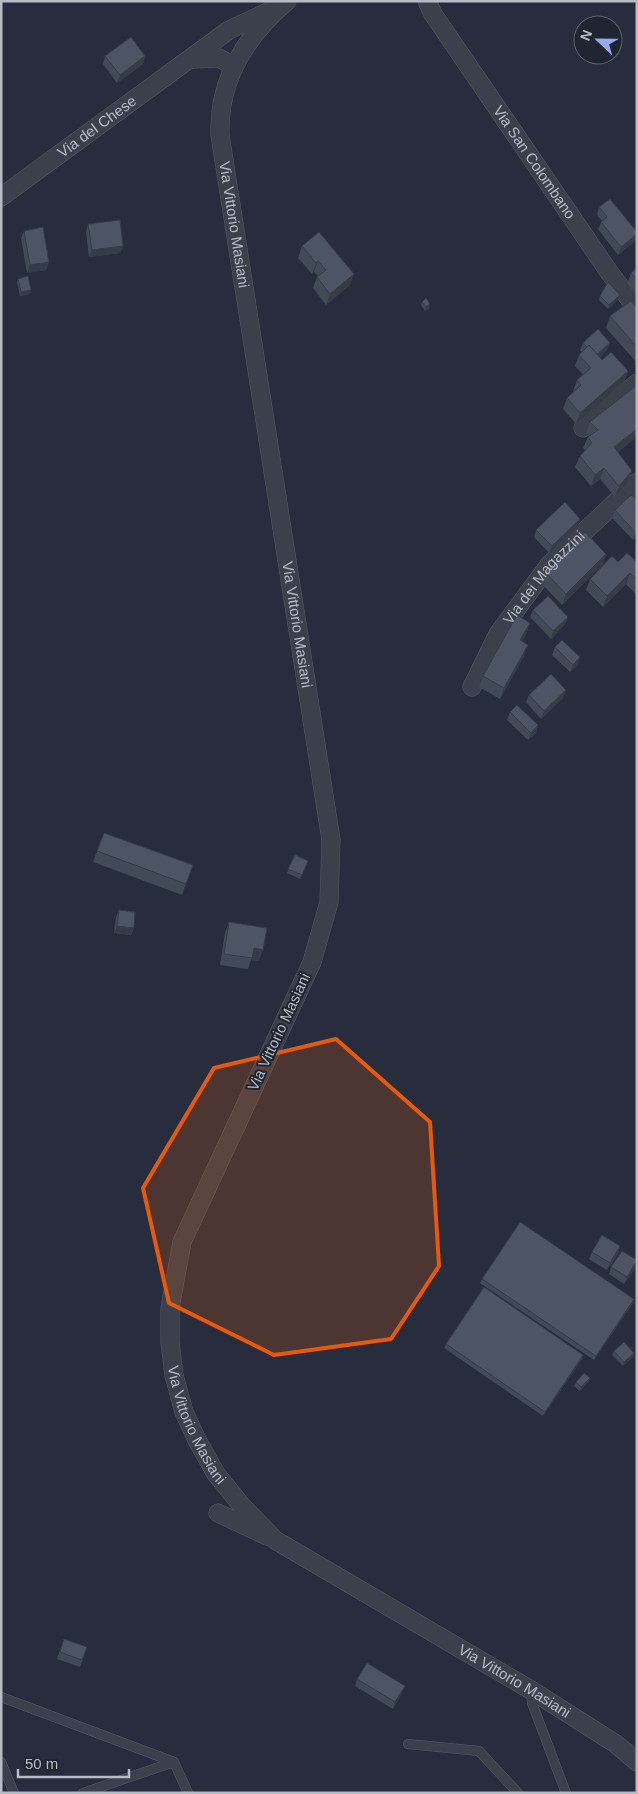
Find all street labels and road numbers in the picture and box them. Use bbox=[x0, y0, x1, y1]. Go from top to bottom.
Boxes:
street label: Via del Chese bbox=[54, 92, 139, 161]
street label: Via San Colombano bbox=[490, 102, 579, 222]
street label: Via Vittorio Masiani bbox=[216, 160, 253, 289]
street label: Via dei Magazzini bbox=[499, 527, 588, 627]
street label: Via Vittorio Masiani bbox=[279, 560, 316, 689]
street label: Via Vittorio Masiani bbox=[244, 970, 313, 1093]
street label: Via Vittorio Masiani bbox=[165, 1365, 230, 1487]
street label: Via Vittorio Masiani bbox=[456, 1640, 574, 1721]

